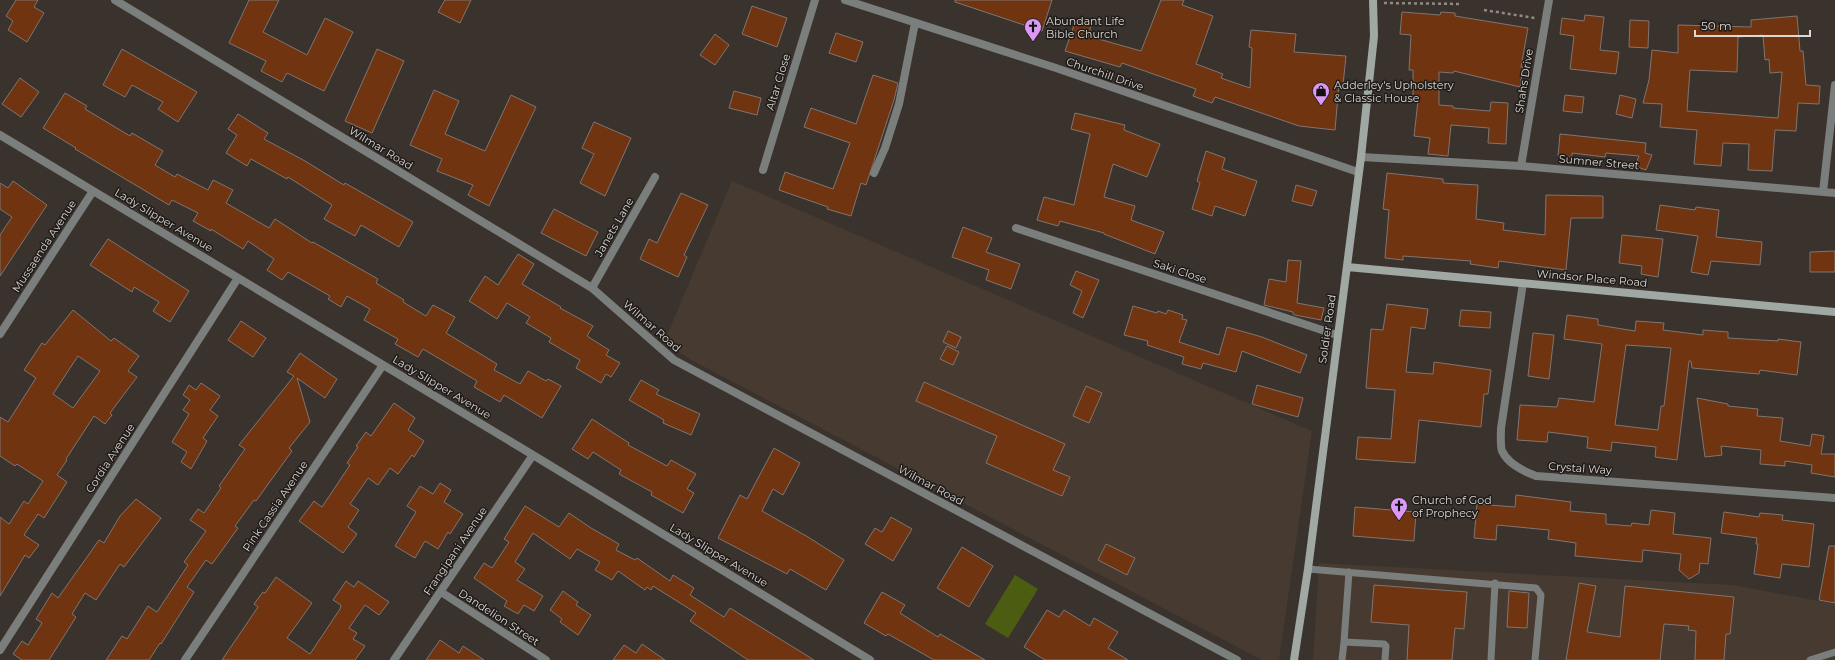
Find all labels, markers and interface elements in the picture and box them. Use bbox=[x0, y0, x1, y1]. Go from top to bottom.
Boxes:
scale bar bbox=[1695, 12, 1810, 38]
place label: Abundant Life Bible Church bbox=[1046, 14, 1125, 41]
church icon: Abundant Life Bible Church bbox=[1023, 17, 1043, 42]
text: 50 m bbox=[1701, 18, 1732, 33]
street label: Shahs Drive bbox=[1512, 47, 1536, 114]
street label: Altar Close bbox=[763, 52, 793, 112]
street label: Churchill Drive bbox=[1064, 54, 1146, 94]
place label: Adderley's Upholstery & Classic House bbox=[1334, 78, 1454, 105]
shop icon: Adderley's Upholstery & Classic House bbox=[1311, 81, 1331, 106]
street label: Wilmar Road bbox=[346, 123, 416, 173]
street label: Sumner Street bbox=[1558, 152, 1640, 173]
street label: Lady Slipper Avenue bbox=[112, 185, 216, 255]
street label: Janets Lane bbox=[591, 195, 637, 260]
street label: Mussaenda Avenue bbox=[9, 197, 79, 295]
street label: Saki Close bbox=[1152, 256, 1209, 286]
street label: Windsor Place Road bbox=[1536, 266, 1648, 290]
street label: Soldier Road bbox=[1315, 293, 1339, 365]
street label: Wilmar Road bbox=[620, 297, 684, 355]
street label: Lady Slipper Avenue bbox=[390, 352, 494, 422]
street label: Cordia Avenue bbox=[82, 420, 138, 495]
street label: Pink Cassia Avenue bbox=[239, 458, 311, 554]
street label: Crystal Way bbox=[1548, 459, 1612, 477]
street label: Wilmar Road bbox=[896, 462, 966, 508]
place label: Church of God of Prophecy bbox=[1412, 493, 1492, 520]
church icon: Church of God of Prophecy bbox=[1389, 496, 1409, 521]
street label: Frangipani Avenue bbox=[420, 504, 490, 598]
street label: Lady Slipper Avenue bbox=[667, 520, 771, 590]
street label: Dandelion Street bbox=[456, 586, 542, 649]

